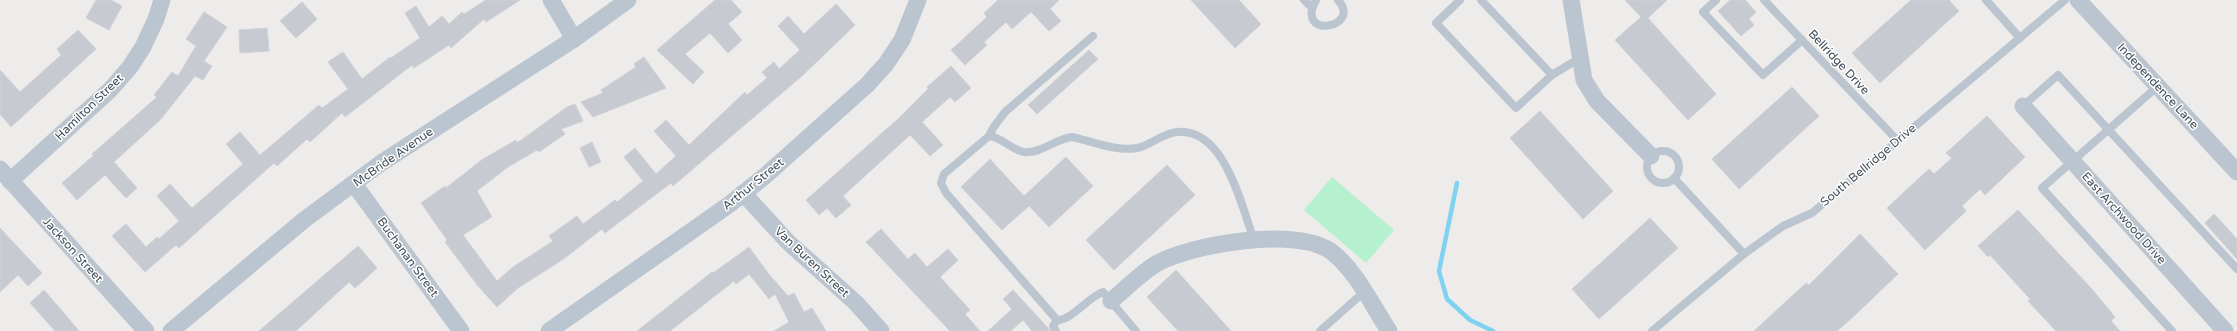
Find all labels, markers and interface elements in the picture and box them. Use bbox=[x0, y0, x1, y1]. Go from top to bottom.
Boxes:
street label: Bellridge Drive bbox=[1805, 27, 1873, 97]
street label: Independence Lane bbox=[2115, 40, 2202, 132]
street label: Hamilton Street bbox=[52, 71, 126, 143]
street label: South Bellridge Drive bbox=[1817, 121, 1919, 209]
street label: McBride Avenue bbox=[350, 124, 436, 190]
street label: Arthur Street bbox=[720, 155, 787, 213]
street label: East Archwood Drive bbox=[2079, 169, 2169, 267]
street label: Jackson Street bbox=[40, 214, 106, 286]
street label: Buchanan Street bbox=[374, 215, 442, 300]
street label: Van Buren Street bbox=[772, 224, 852, 300]

